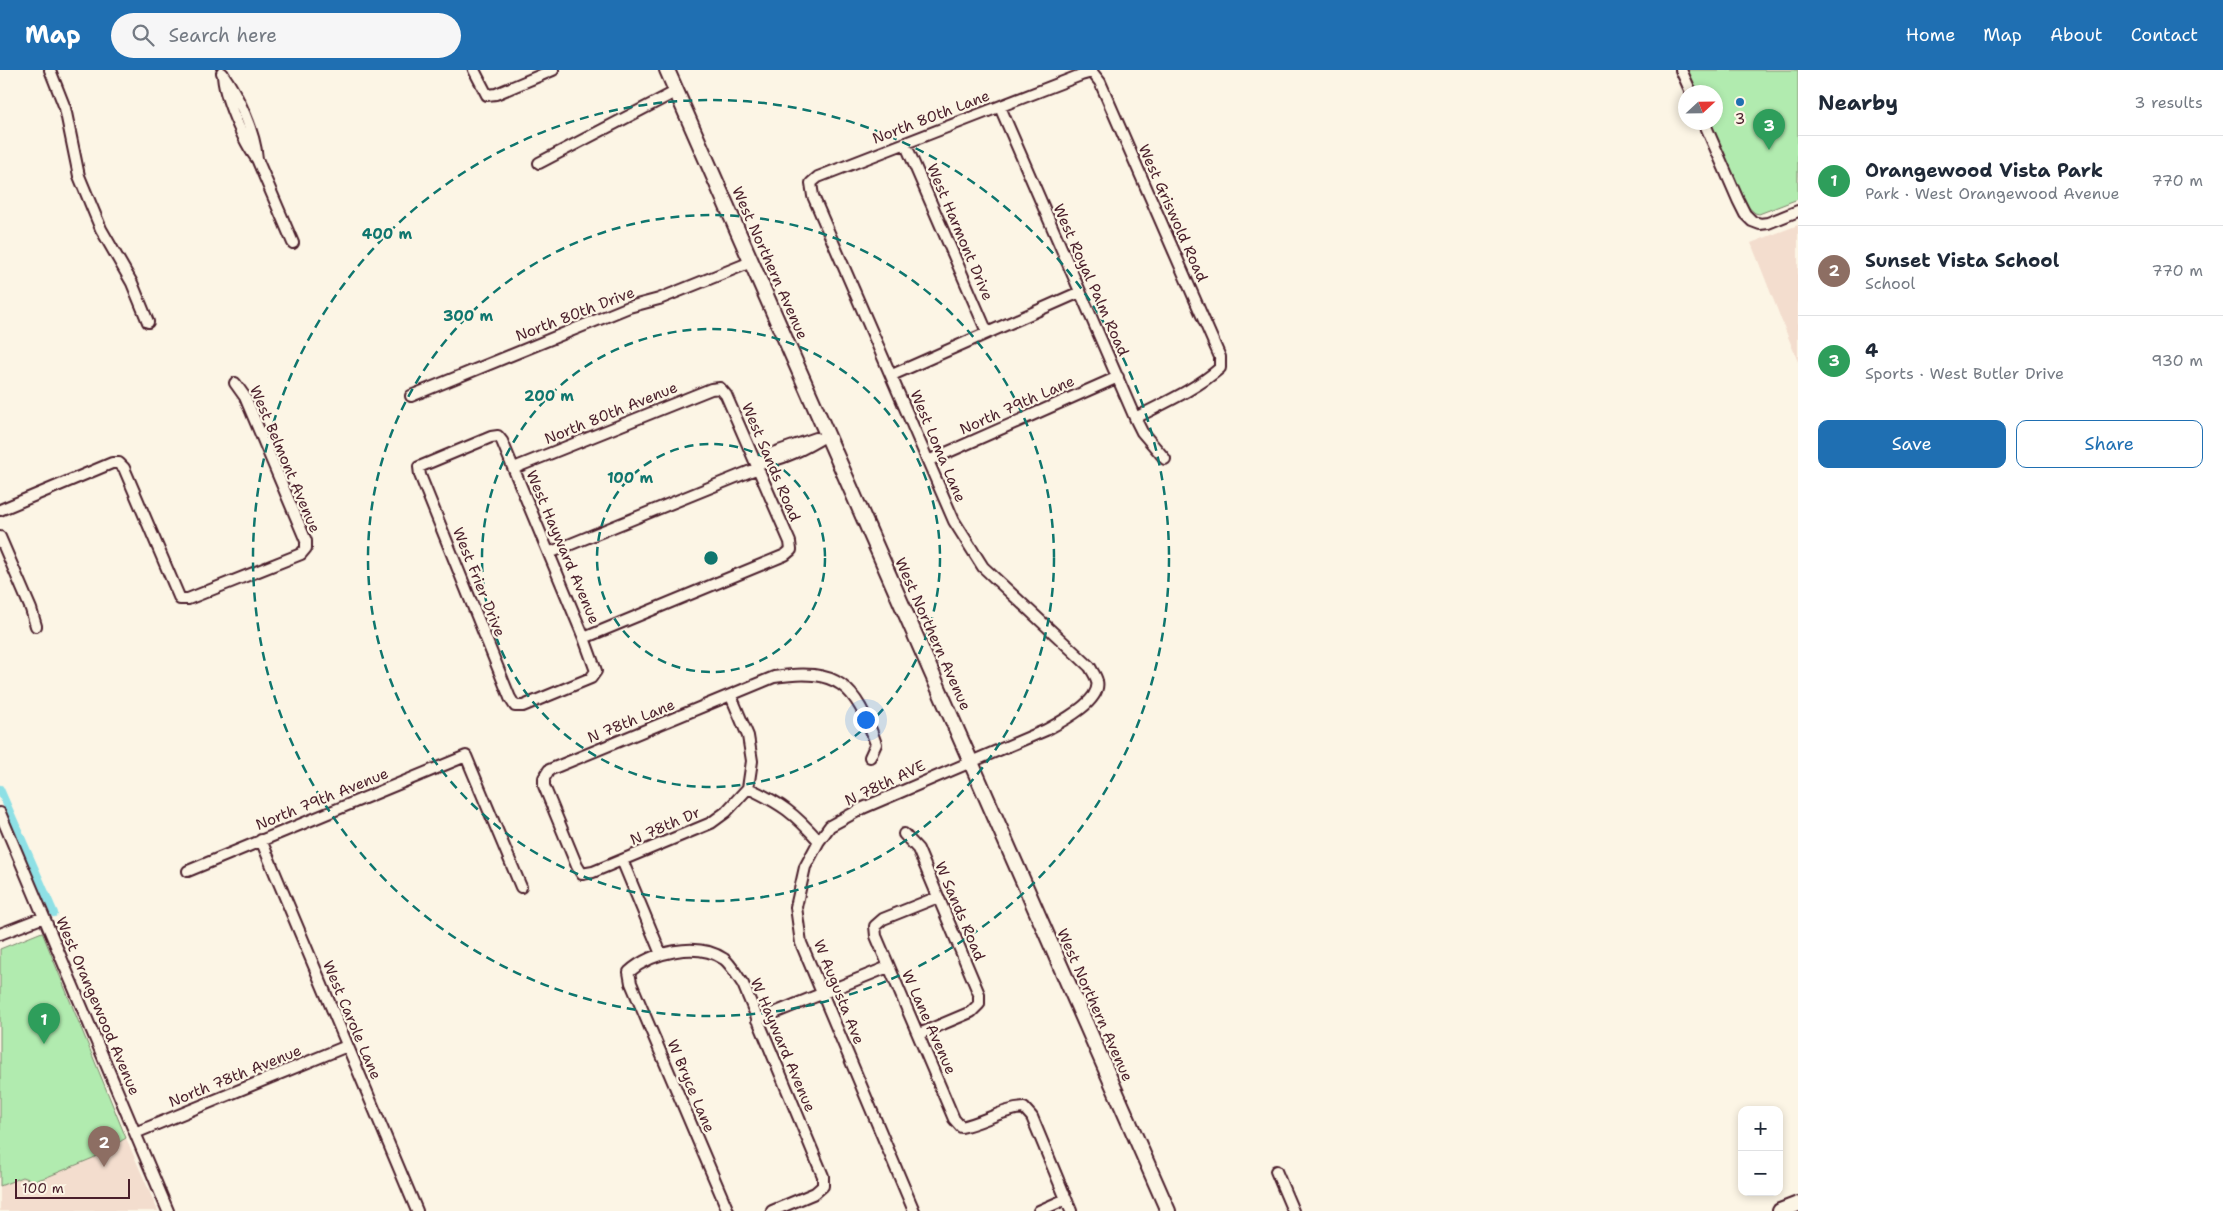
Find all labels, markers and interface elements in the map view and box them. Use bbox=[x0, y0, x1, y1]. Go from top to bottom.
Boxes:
search box bbox=[111, 13, 461, 58]
text: Map bbox=[25, 19, 81, 51]
icon: search bbox=[129, 21, 157, 49]
text: Search here bbox=[169, 23, 277, 48]
text: Home bbox=[1906, 23, 1955, 47]
text: Map bbox=[1983, 23, 2022, 47]
text: About bbox=[2050, 23, 2103, 47]
text: Contact bbox=[2131, 23, 2198, 47]
street label: North 80th Lane bbox=[869, 85, 993, 149]
north arrow bbox=[1678, 85, 1723, 130]
text: Nearby bbox=[1818, 89, 1898, 117]
text: 3 results bbox=[2134, 92, 2203, 113]
marker: 3 bbox=[1734, 96, 1746, 108]
place label: 3 bbox=[1735, 109, 1745, 129]
pin: 3 bbox=[1753, 109, 1785, 150]
street label: West Griswold Road bbox=[1134, 141, 1213, 285]
text: Orangewood Vista Park bbox=[1865, 158, 2103, 183]
street label: West Harmont Drive bbox=[922, 160, 998, 304]
text: 1 bbox=[1830, 170, 1838, 191]
text: 770 m bbox=[2151, 170, 2203, 191]
street label: West Northern Avenue bbox=[727, 183, 813, 343]
text: Park · West Orangewood Avenue bbox=[1865, 183, 2120, 204]
street label: West Royal Palm Road bbox=[1048, 201, 1134, 360]
text: 400 m bbox=[362, 224, 412, 244]
text: Sunset Vista School bbox=[1865, 248, 2059, 273]
text: 2 bbox=[1828, 260, 1840, 281]
text: 770 m bbox=[2151, 260, 2203, 281]
text: School bbox=[1865, 273, 1915, 294]
street label: North 80th Drive bbox=[513, 282, 637, 346]
text: 300 m bbox=[443, 306, 493, 326]
text: 4 bbox=[1865, 338, 1878, 363]
text: 3 bbox=[1828, 350, 1840, 371]
text: 930 m bbox=[2151, 350, 2203, 371]
text: Sports · West Butler Drive bbox=[1865, 363, 2064, 384]
street label: North 79th Lane bbox=[956, 371, 1078, 439]
street label: North 80th Avenue bbox=[541, 377, 681, 449]
street label: West Belmont Avenue bbox=[245, 382, 325, 536]
text: 200 m bbox=[524, 386, 574, 406]
street label: West Loma Lane bbox=[905, 387, 971, 505]
street label: West Sands Road bbox=[737, 400, 805, 525]
button: Save bbox=[1818, 420, 2006, 468]
button: Share bbox=[2016, 420, 2203, 468]
street label: West Hayward Avenue bbox=[522, 467, 604, 627]
text: 100 m bbox=[607, 468, 653, 488]
street label: West Frier Drive bbox=[448, 524, 510, 640]
centre of rings bbox=[702, 549, 720, 567]
street label: West Northern Avenue bbox=[890, 554, 976, 714]
street label: N 78th Lane bbox=[584, 694, 678, 748]
your location bbox=[853, 707, 879, 733]
street label: N 78th AVE bbox=[841, 756, 929, 810]
street label: North 79th Avenue bbox=[253, 763, 391, 835]
street label: N 78th Dr bbox=[627, 802, 703, 850]
street label: W Sands Road bbox=[930, 858, 990, 964]
street label: West Orangewood Avenue bbox=[51, 914, 145, 1098]
street label: West Northern Avenue bbox=[1052, 925, 1138, 1085]
street label: W Augusta Ave bbox=[809, 937, 869, 1047]
street label: West Carole Lane bbox=[318, 957, 386, 1083]
street label: W Lane Avenue bbox=[897, 967, 961, 1077]
street label: W Hayward Avenue bbox=[746, 975, 820, 1115]
pin: 1 bbox=[28, 1003, 60, 1044]
street label: W Bryce Lane bbox=[662, 1036, 720, 1136]
street label: North 78th Avenue bbox=[166, 1040, 304, 1112]
map controls bbox=[1738, 1106, 1783, 1196]
button: + bbox=[1738, 1106, 1783, 1151]
pin: 2 bbox=[88, 1126, 120, 1167]
button: − bbox=[1738, 1151, 1783, 1196]
scale bar bbox=[15, 1176, 130, 1199]
text: 100 m bbox=[22, 1179, 64, 1197]

